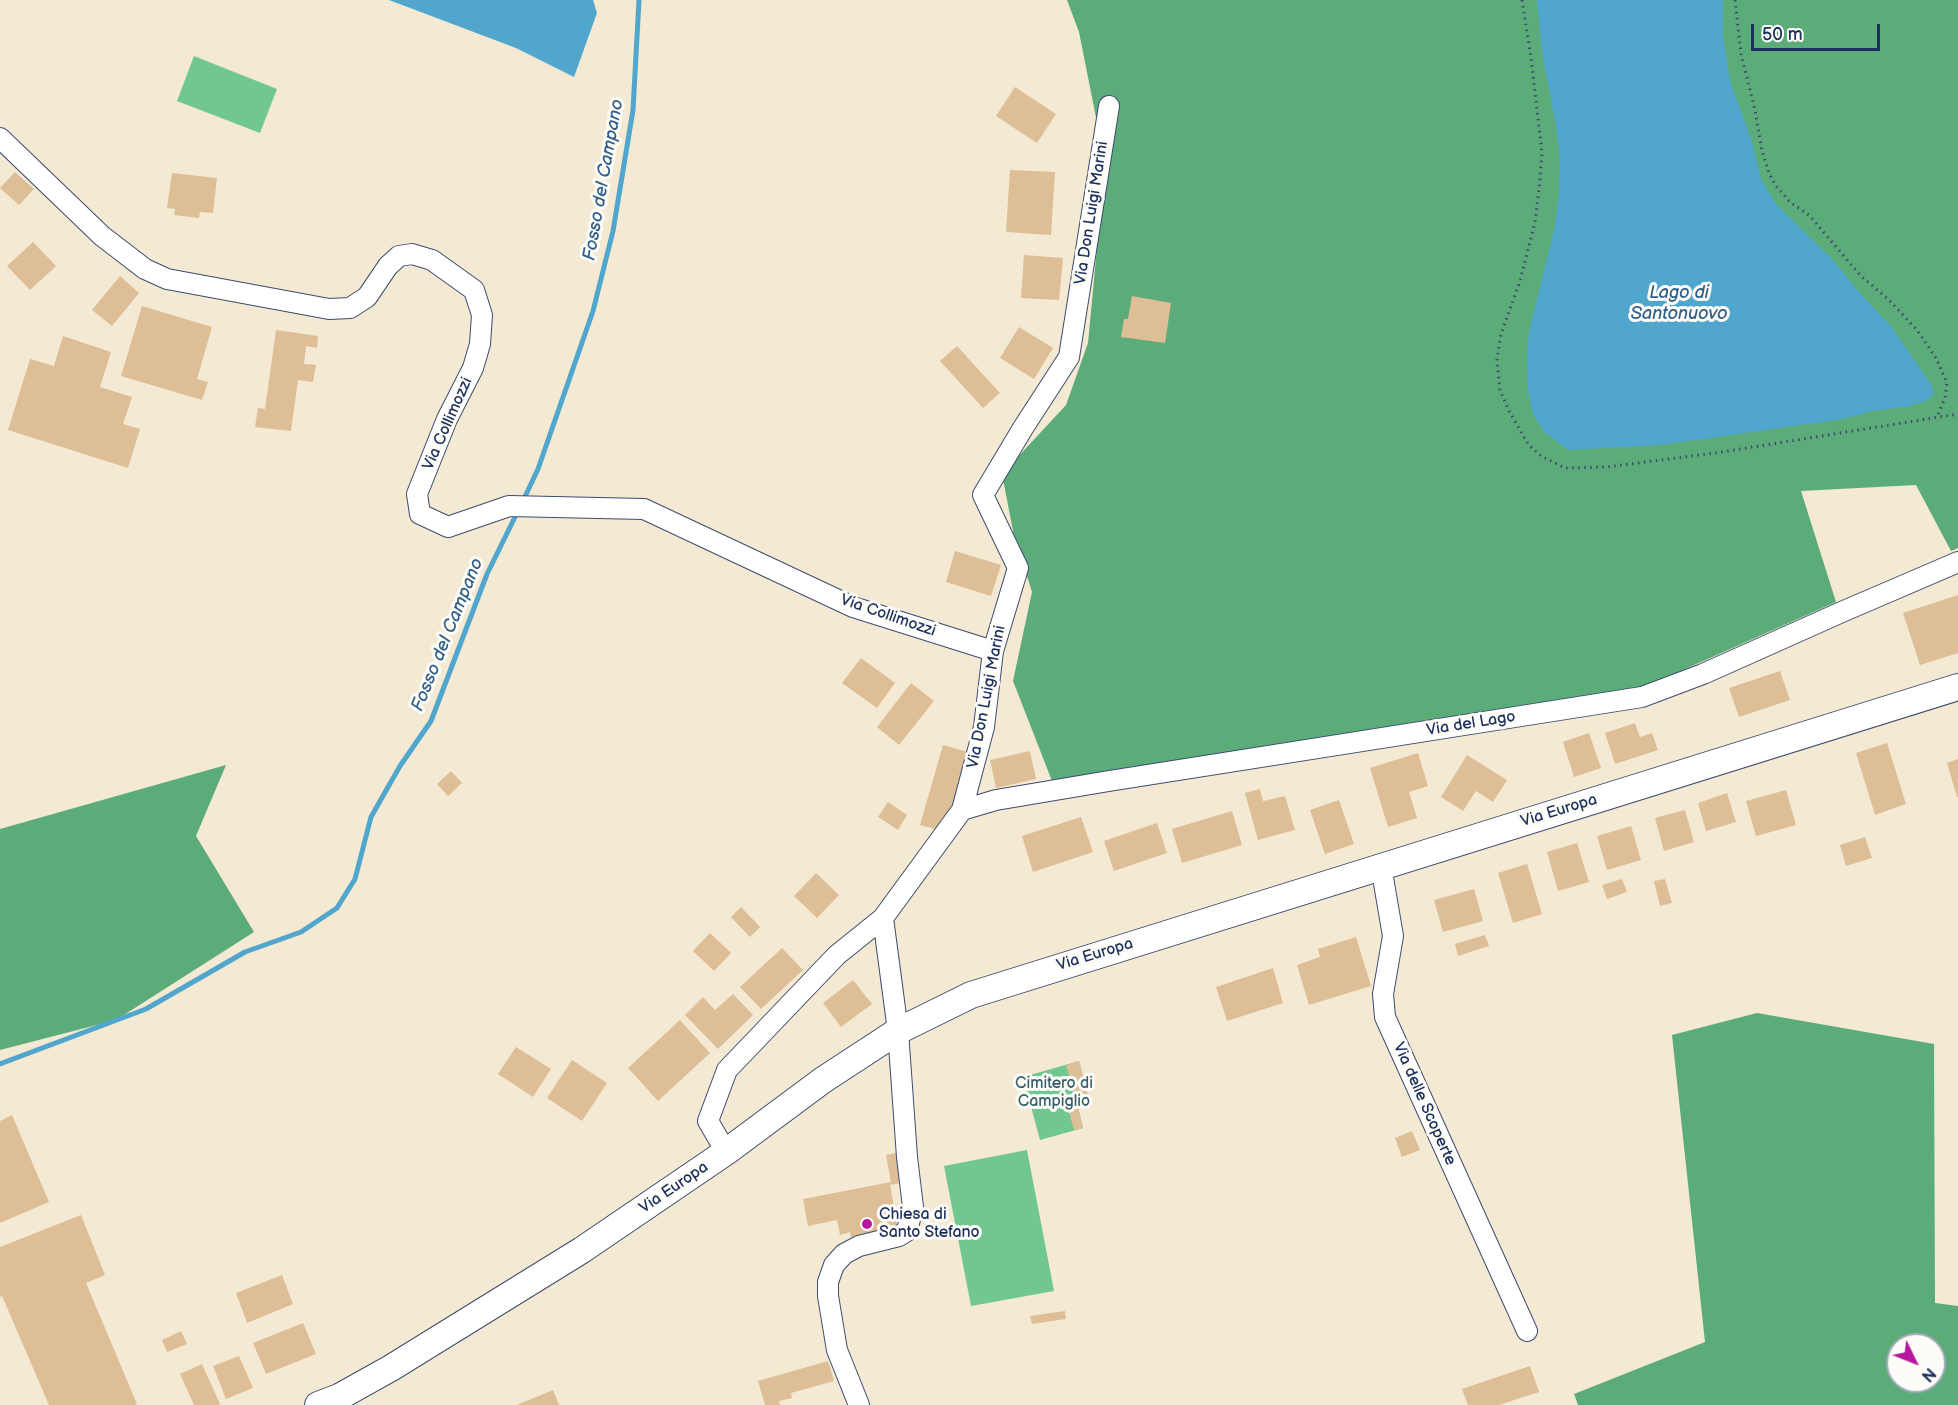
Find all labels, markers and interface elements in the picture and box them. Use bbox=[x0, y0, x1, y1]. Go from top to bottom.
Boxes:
scale bar bbox=[1754, 12, 1883, 50]
text: 50 m bbox=[1762, 24, 1803, 45]
water label: Fosso del Campano bbox=[579, 98, 629, 262]
street label: Via Don Luigi Marini bbox=[1071, 140, 1113, 286]
water label: Lago di Santonuovo bbox=[1630, 282, 1728, 324]
street label: Via Collimozzi bbox=[419, 375, 477, 473]
water label: Fosso del Campano bbox=[407, 555, 489, 715]
street label: Via Collimozzi bbox=[838, 591, 938, 641]
street label: Via Don Luigi Marini bbox=[964, 624, 1010, 770]
street label: Via del Lago bbox=[1425, 708, 1517, 740]
street label: Via Europa bbox=[1518, 790, 1600, 832]
street label: Via Europa bbox=[1054, 934, 1136, 976]
street label: Via delle Scoperte bbox=[1388, 1040, 1460, 1168]
park label: Cimitero di Campiglio bbox=[1015, 1074, 1093, 1112]
street label: Via Europa bbox=[636, 1158, 712, 1218]
place label: Chiesa di Santo Stefano bbox=[879, 1205, 980, 1243]
marker: Chiesa di Santo Stefano bbox=[860, 1217, 874, 1231]
north arrow bbox=[1886, 1333, 1946, 1393]
text: N bbox=[1917, 1363, 1939, 1385]

